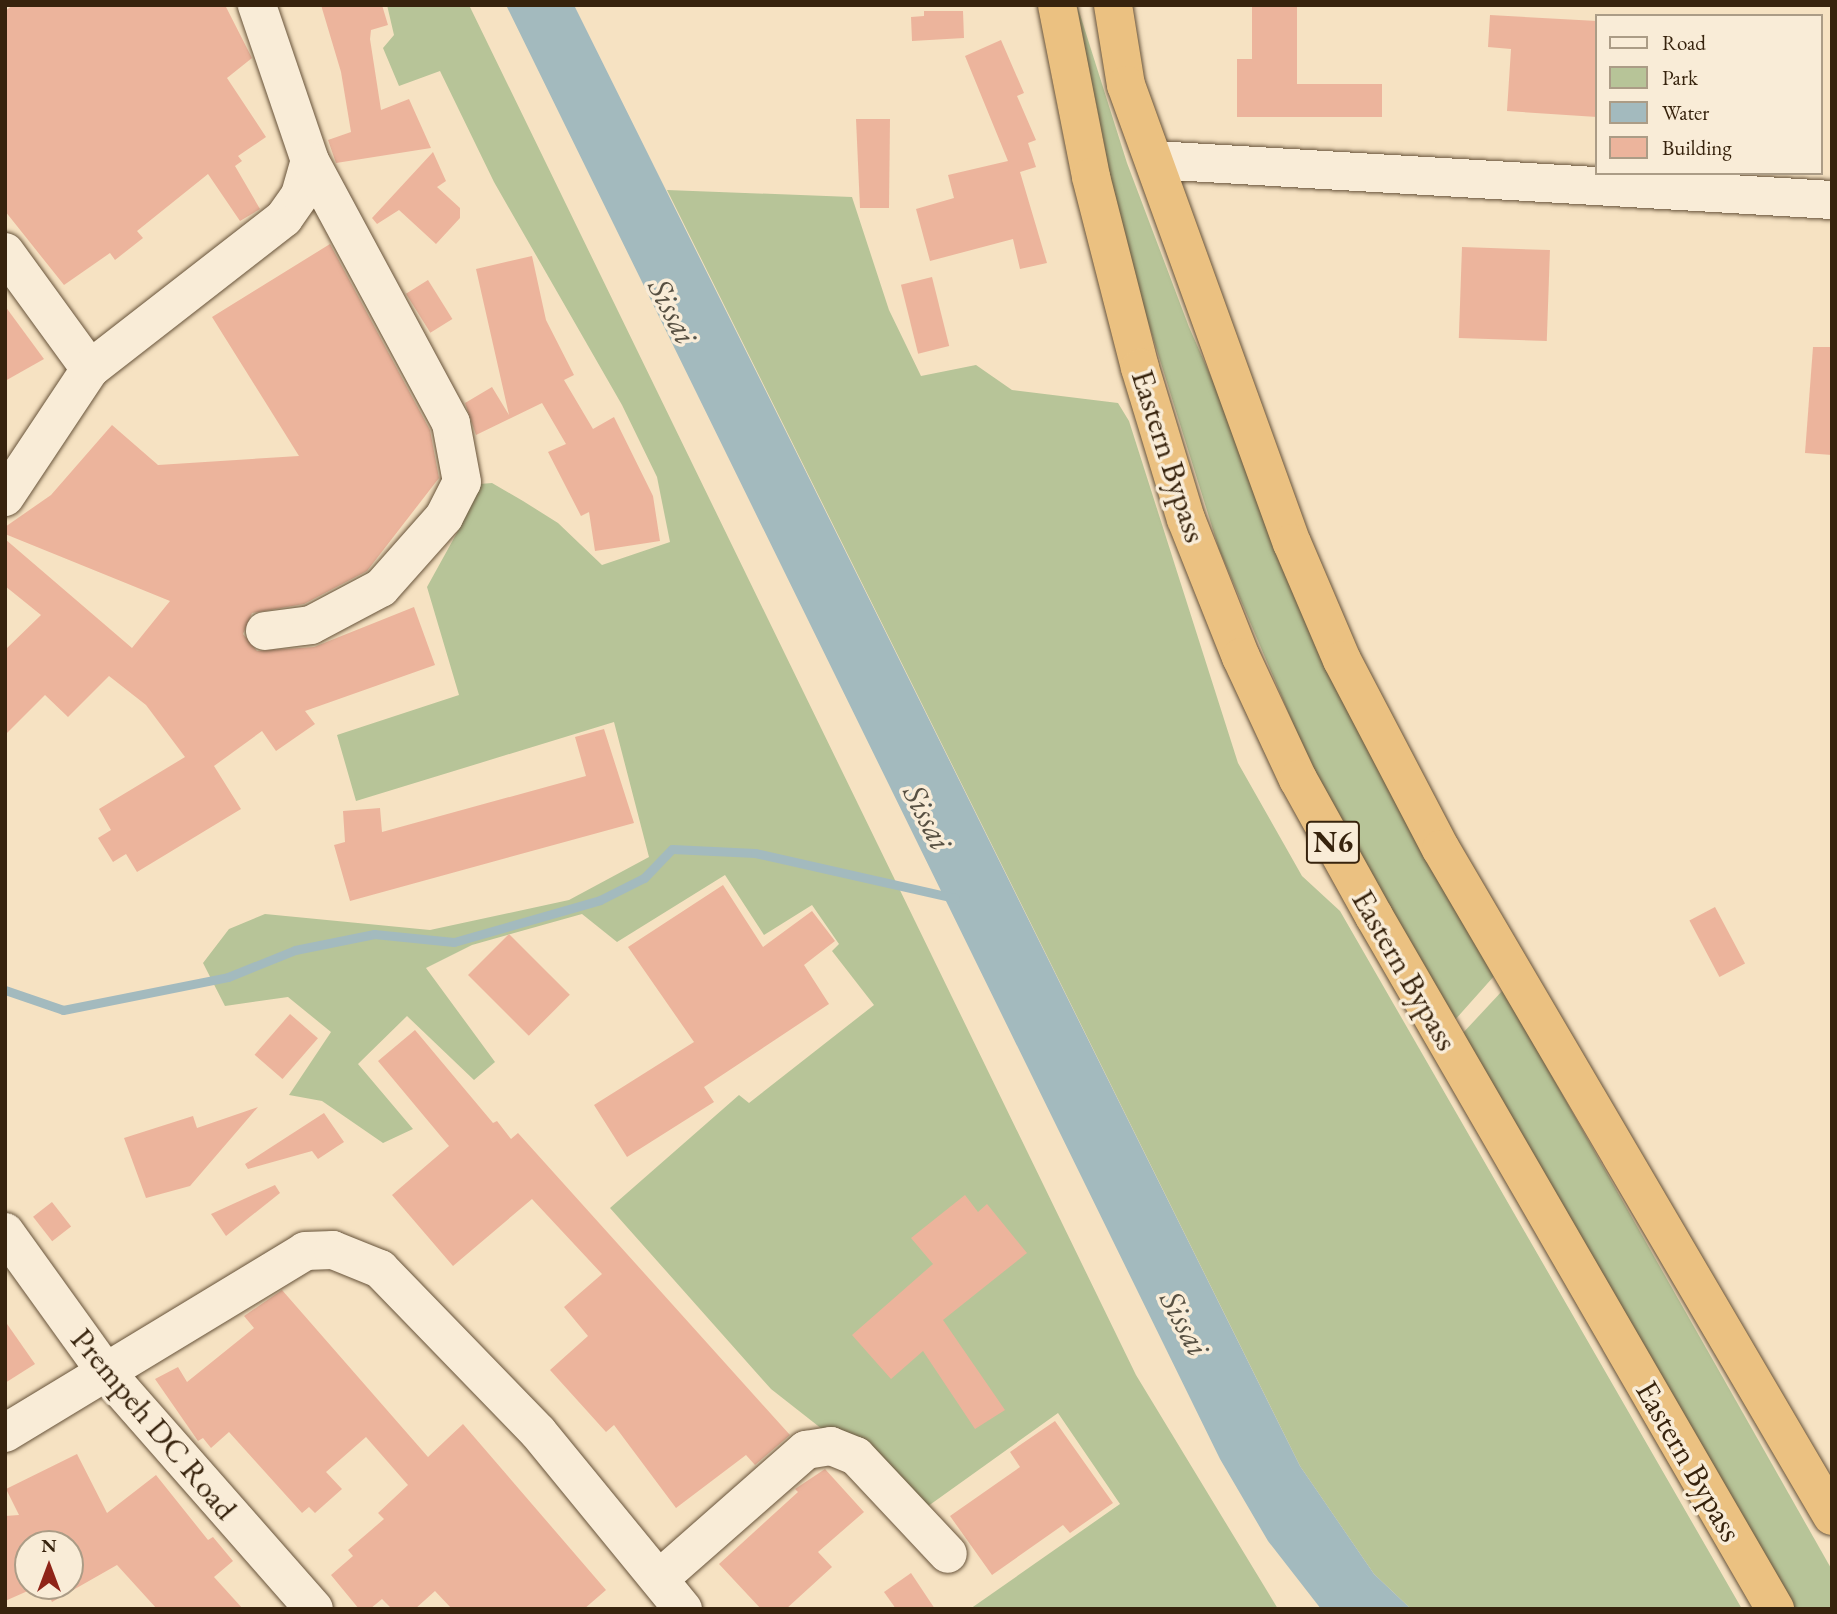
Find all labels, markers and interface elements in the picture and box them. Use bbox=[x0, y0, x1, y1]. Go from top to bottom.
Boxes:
legend bbox=[1596, 14, 1823, 175]
text: Road bbox=[1662, 29, 1706, 56]
text: Park bbox=[1662, 64, 1698, 91]
text: Water bbox=[1662, 99, 1709, 126]
text: Building bbox=[1662, 134, 1732, 161]
water label: Sissai bbox=[640, 271, 706, 351]
street label: Eastern Bypass bbox=[1123, 365, 1215, 547]
water label: Sissai bbox=[895, 777, 961, 857]
road number: N6 bbox=[1305, 816, 1361, 869]
street label: Eastern Bypass bbox=[1344, 883, 1466, 1057]
water label: Sissai bbox=[1151, 1283, 1219, 1363]
street label: Prempeh DC Road bbox=[63, 1321, 245, 1527]
street label: Eastern Bypass bbox=[1628, 1374, 1750, 1548]
north arrow bbox=[14, 1530, 84, 1600]
text: N bbox=[41, 1533, 57, 1558]

